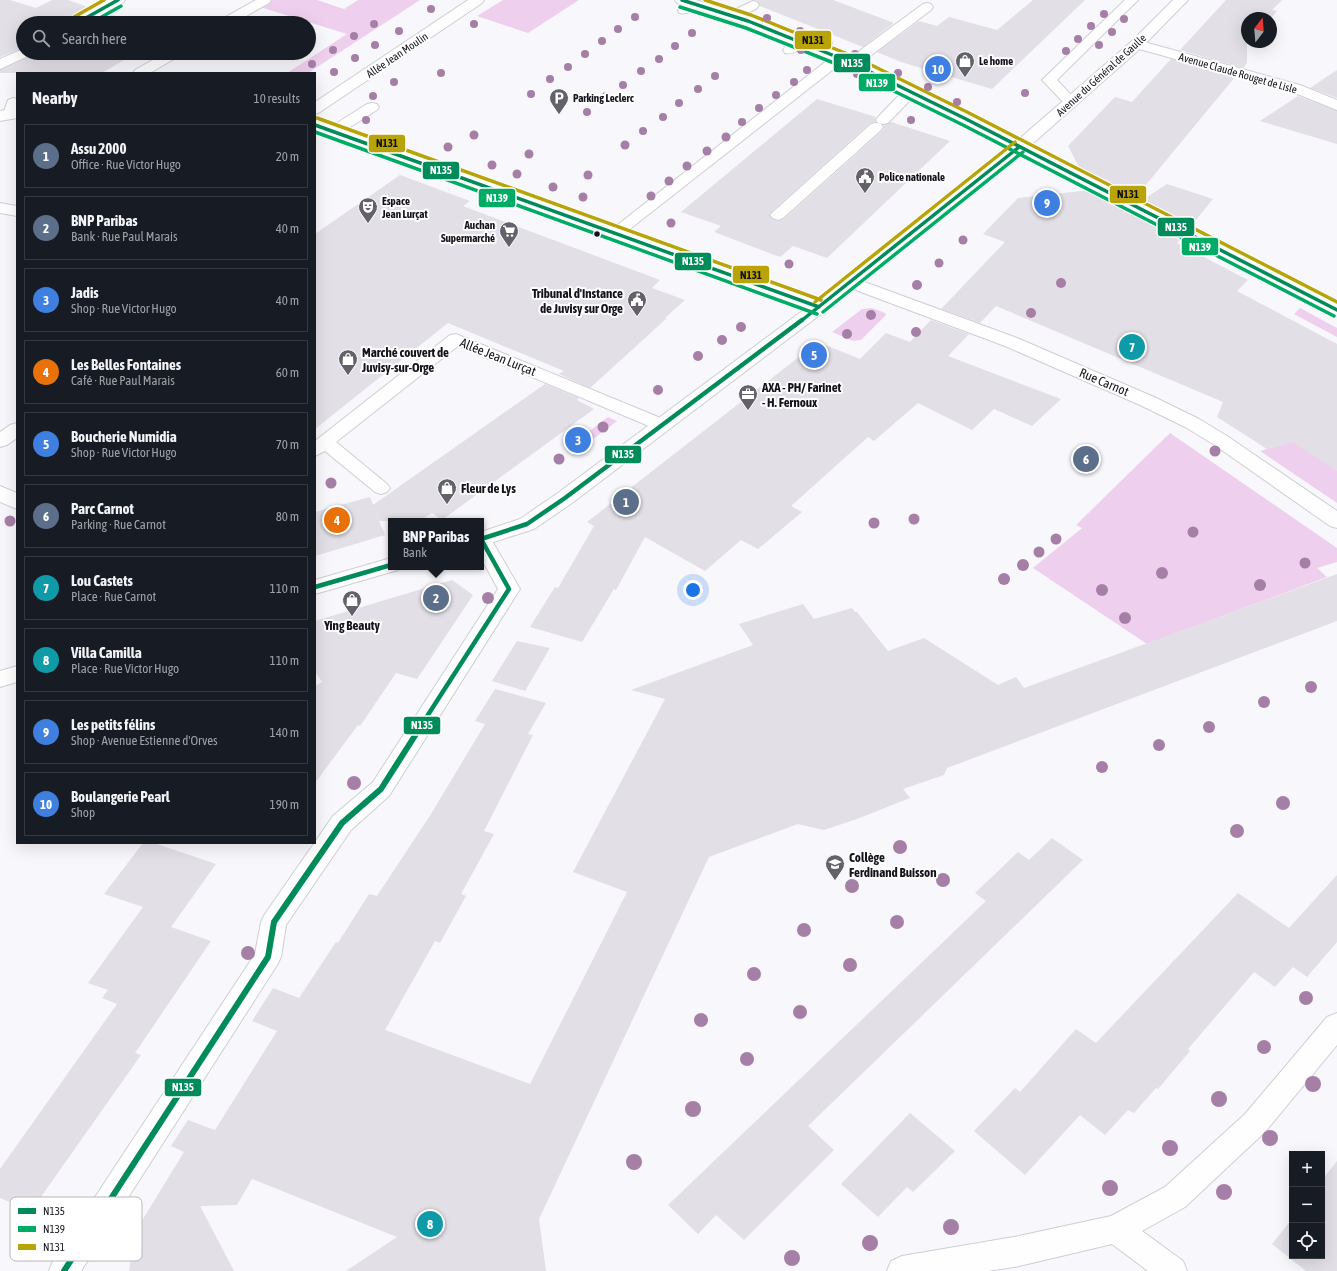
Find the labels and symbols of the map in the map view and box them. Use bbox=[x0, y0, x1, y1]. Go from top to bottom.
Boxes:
north arrow bbox=[1241, 12, 1277, 48]
street label: Allée Jean Moulin bbox=[364, 30, 430, 80]
line badge: N131 bbox=[794, 30, 832, 50]
street label: Avenue du Général de Gaulle bbox=[1054, 32, 1148, 118]
text: N131 bbox=[802, 34, 824, 46]
shop icon: Le home bbox=[954, 50, 976, 78]
street label: Avenue Claude Rouget de Lisle bbox=[1178, 50, 1298, 96]
line badge: N135 bbox=[833, 53, 871, 73]
pin: 10 bbox=[925, 54, 951, 84]
place label: Le home bbox=[979, 55, 1013, 67]
text: N135 bbox=[841, 57, 863, 69]
line badge: N139 bbox=[858, 73, 896, 92]
text: N139 bbox=[866, 77, 888, 89]
parking icon: Parking Leclerc bbox=[548, 87, 570, 115]
place label: Parking Leclerc bbox=[573, 92, 635, 104]
line badge: N131 bbox=[368, 134, 406, 153]
text: N131 bbox=[376, 137, 398, 149]
line badge: N135 bbox=[422, 161, 460, 180]
text: N135 bbox=[430, 164, 452, 176]
public building icon: Police nationale bbox=[854, 166, 876, 194]
place label: Police nationale bbox=[879, 171, 945, 183]
line badge: N131 bbox=[1109, 185, 1147, 204]
line badge: N139 bbox=[478, 188, 516, 208]
pin: 9 bbox=[1034, 188, 1060, 218]
text: N131 bbox=[1117, 188, 1139, 200]
text: N139 bbox=[486, 192, 508, 204]
place label: Espace Jean Lurçat bbox=[381, 195, 428, 220]
theatre icon: Espace Jean Lurçat bbox=[357, 196, 379, 224]
line badge: N135 bbox=[1157, 217, 1195, 237]
place label: Auchan Supermarché bbox=[441, 219, 495, 244]
supermarket icon: Auchan Supermarché bbox=[498, 220, 520, 248]
text: N135 bbox=[1165, 221, 1187, 233]
unlabelled marker bbox=[592, 229, 602, 239]
line badge: N139 bbox=[1181, 237, 1219, 256]
text: N139 bbox=[1189, 241, 1211, 253]
line badge: N135 bbox=[674, 252, 712, 271]
text: N135 bbox=[682, 255, 704, 267]
line badge: N131 bbox=[732, 265, 770, 284]
text: N131 bbox=[740, 269, 762, 281]
place label: Tribunal d'Instance de Juvisy sur Orge bbox=[532, 286, 623, 316]
public building icon: Tribunal d'Instance de Juvisy sur Orge bbox=[626, 289, 648, 317]
pin: 7 bbox=[1119, 332, 1145, 362]
street label: Allée Jean Lurçat bbox=[458, 335, 538, 379]
pin: 5 bbox=[801, 340, 827, 370]
place label: Marché couvert de Juvisy-sur-Orge bbox=[361, 345, 449, 375]
shop icon: Marché couvert de Juvisy-sur-Orge bbox=[337, 348, 359, 376]
street label: Rue Carnot bbox=[1077, 365, 1131, 399]
place label: AXA - PH/ Farinet - H. Fernoux bbox=[761, 380, 842, 410]
office icon: AXA - PH/ Farinet - H. Fernoux bbox=[737, 383, 759, 411]
pin: 3 bbox=[565, 425, 591, 455]
pin: 6 bbox=[1073, 444, 1099, 474]
line badge: N135 bbox=[604, 445, 642, 464]
text: N135 bbox=[612, 448, 634, 460]
shop icon: Fleur de Lys bbox=[436, 477, 458, 505]
place label: Fleur de Lys bbox=[461, 481, 516, 496]
pin: 1 bbox=[613, 487, 639, 517]
pin: 4 bbox=[324, 505, 350, 535]
your location bbox=[683, 580, 703, 600]
pin: 2 bbox=[423, 583, 449, 613]
shop icon: Ying Beauty bbox=[341, 589, 363, 617]
place label: Ying Beauty bbox=[323, 618, 380, 633]
line badge: N135 bbox=[403, 716, 441, 735]
text: N135 bbox=[411, 719, 433, 731]
place label: Collège Ferdinand Buisson bbox=[849, 850, 937, 880]
school or university icon: Collège Ferdinand Buisson bbox=[824, 853, 846, 881]
line badge: N135 bbox=[164, 1078, 202, 1097]
text: N135 bbox=[172, 1081, 194, 1093]
legend bbox=[10, 1197, 142, 1261]
text: N135 bbox=[43, 1205, 65, 1217]
pin: 8 bbox=[417, 1209, 443, 1239]
text: N139 bbox=[43, 1223, 65, 1235]
text: N131 bbox=[43, 1241, 65, 1253]

